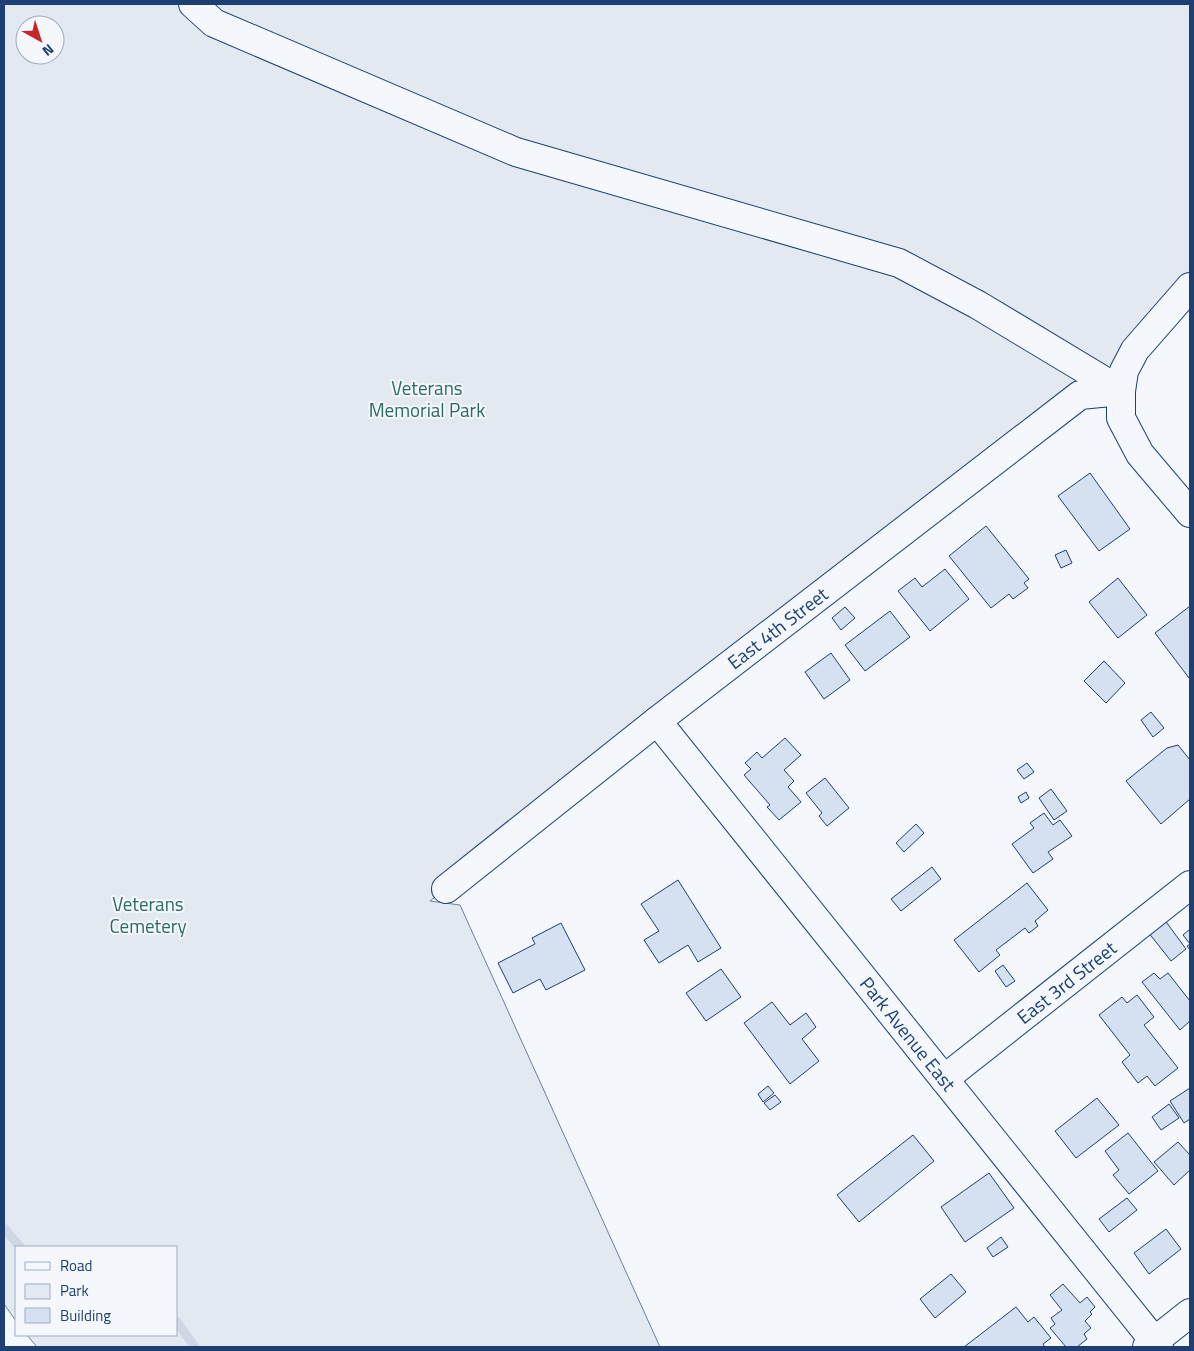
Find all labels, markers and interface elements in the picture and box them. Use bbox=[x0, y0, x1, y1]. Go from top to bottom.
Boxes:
north arrow bbox=[15, 15, 65, 65]
text: N bbox=[38, 39, 59, 62]
park label: Veterans Memorial Park bbox=[369, 373, 485, 424]
street label: East 4th Street bbox=[721, 579, 834, 676]
park label: Veterans Cemetery bbox=[109, 889, 187, 940]
street label: East 3rd Street bbox=[1010, 933, 1123, 1031]
street label: Park Avenue East bbox=[853, 970, 964, 1097]
legend bbox=[15, 1246, 178, 1336]
text: Road bbox=[60, 1254, 92, 1277]
text: Park bbox=[60, 1279, 89, 1302]
text: Building bbox=[60, 1304, 111, 1327]

